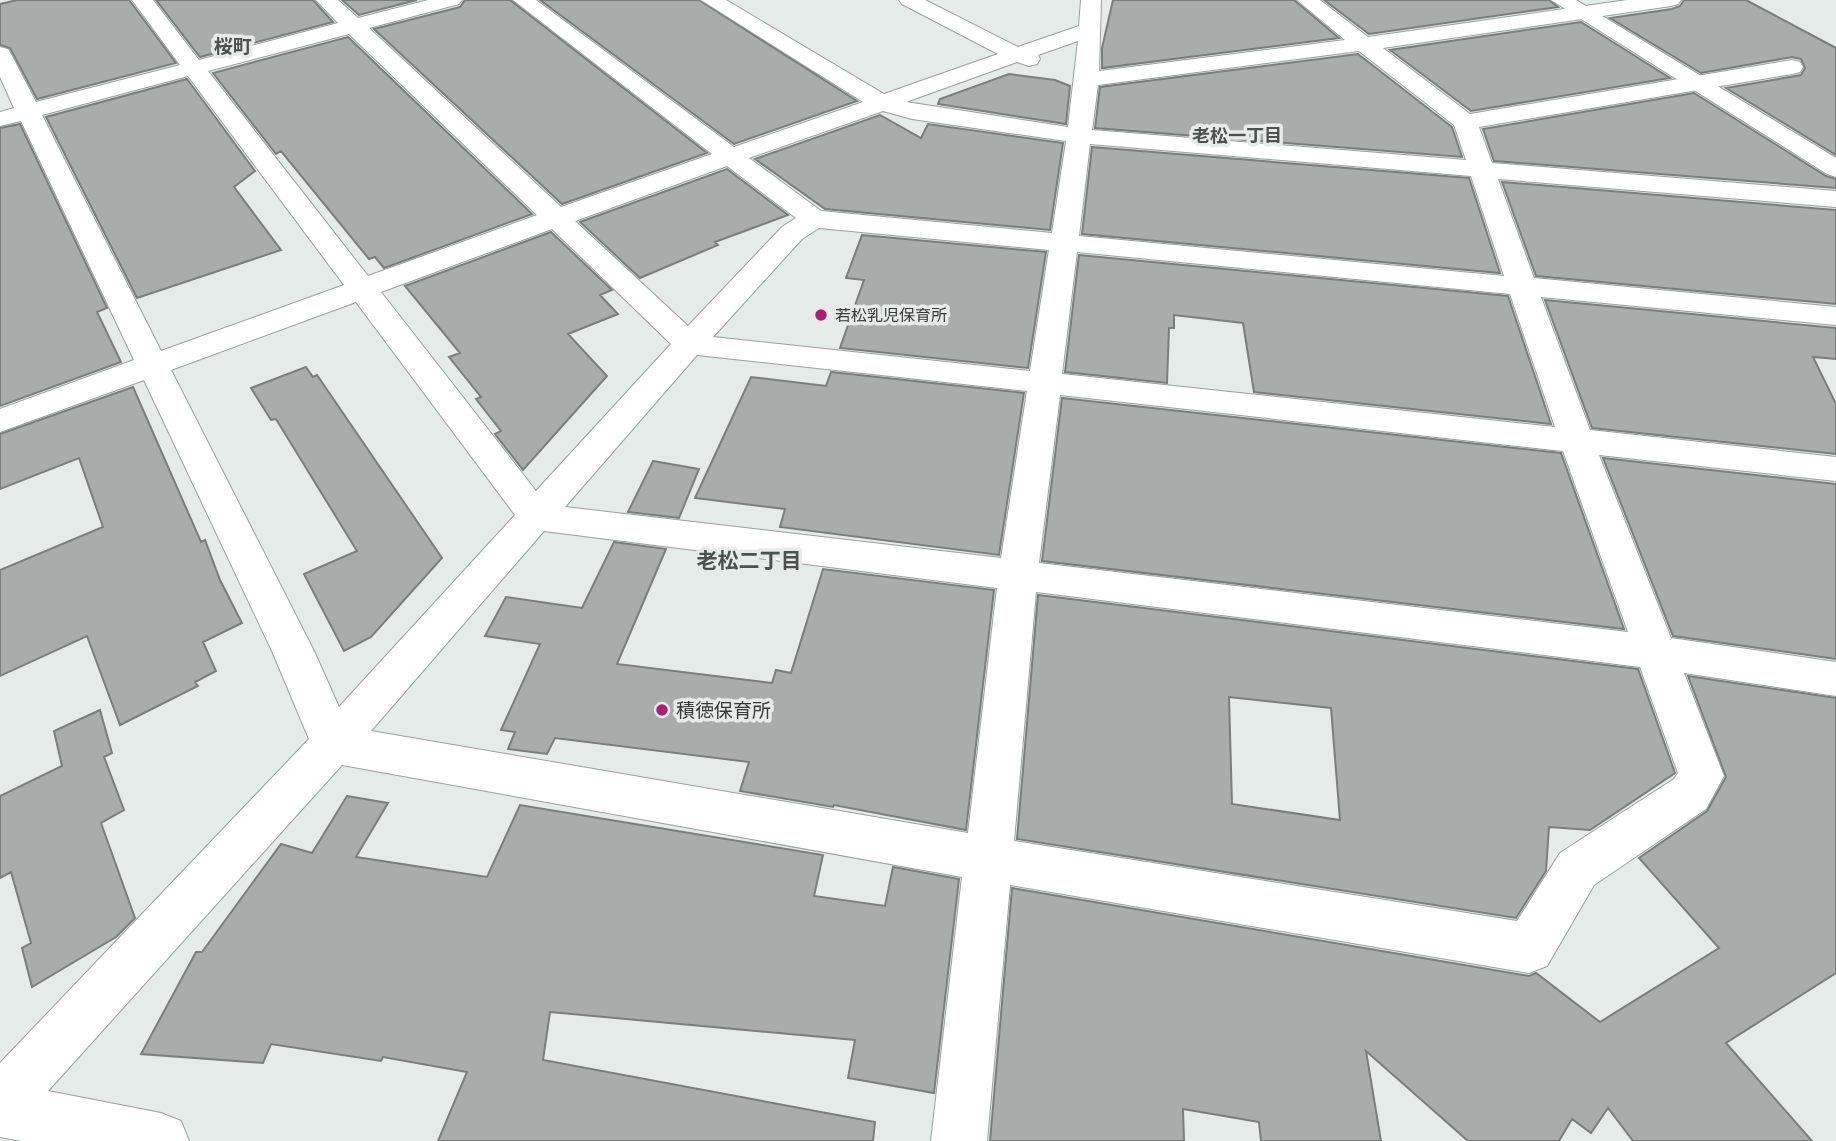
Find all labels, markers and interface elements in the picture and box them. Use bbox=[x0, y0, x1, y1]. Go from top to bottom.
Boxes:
district label: 桜町 bbox=[214, 35, 252, 57]
district label: 老松一丁目 bbox=[1192, 125, 1282, 146]
place label: 若松乳児保育所 bbox=[835, 306, 947, 324]
marker: 若松乳児保育所 bbox=[813, 307, 829, 323]
district label: 老松二丁目 bbox=[697, 548, 802, 572]
place label: 積徳保育所 bbox=[676, 699, 771, 721]
marker: 積徳保育所 bbox=[654, 702, 670, 718]

